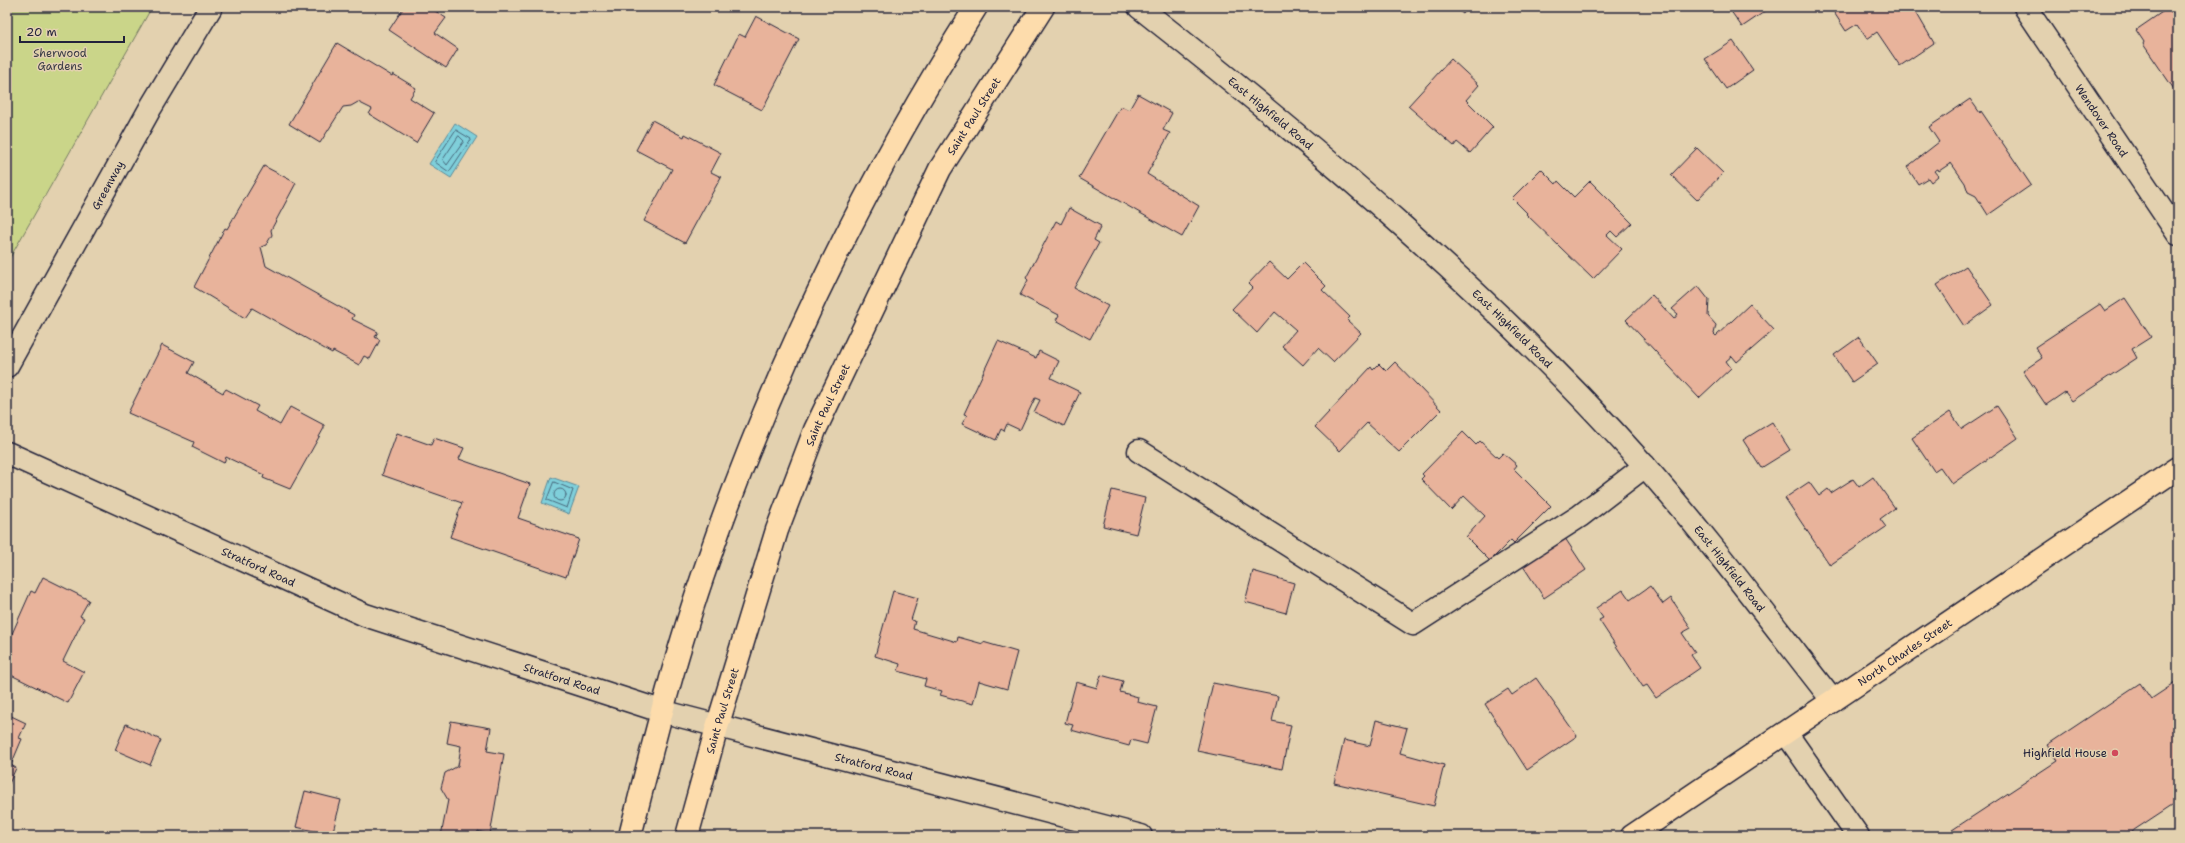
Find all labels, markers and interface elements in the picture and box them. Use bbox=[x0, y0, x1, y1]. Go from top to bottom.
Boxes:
scale bar bbox=[20, 18, 124, 44]
text: 20 m bbox=[26, 24, 57, 40]
park label: Sherwood Gardens bbox=[33, 46, 87, 74]
street label: East Highfield Road bbox=[1225, 73, 1316, 153]
street label: Saint Paul Street bbox=[943, 74, 1004, 158]
street label: Wendover Road bbox=[2072, 81, 2131, 160]
street label: Greenway bbox=[88, 158, 127, 212]
street label: East Highfield Road bbox=[1469, 286, 1556, 371]
street label: Saint Paul Street bbox=[802, 361, 853, 448]
street label: East Highfield Road bbox=[1691, 522, 1769, 615]
street label: Stratford Road bbox=[219, 543, 298, 590]
street label: North Charles Street bbox=[1855, 615, 1955, 689]
street label: Stratford Road bbox=[522, 659, 602, 698]
street label: Saint Paul Street bbox=[702, 666, 742, 756]
place label: Highfield House bbox=[2023, 746, 2107, 761]
marker: Highfield House bbox=[2110, 748, 2120, 758]
street label: Stratford Road bbox=[833, 749, 914, 784]

